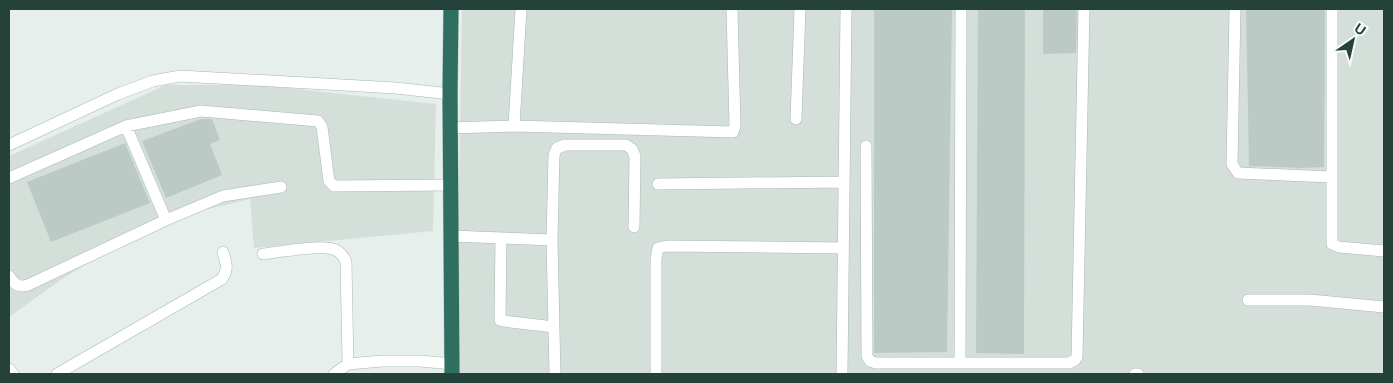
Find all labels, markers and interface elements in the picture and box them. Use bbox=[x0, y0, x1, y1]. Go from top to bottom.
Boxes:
north arrow bbox=[1328, 15, 1378, 65]
text: U bbox=[1352, 20, 1369, 39]

